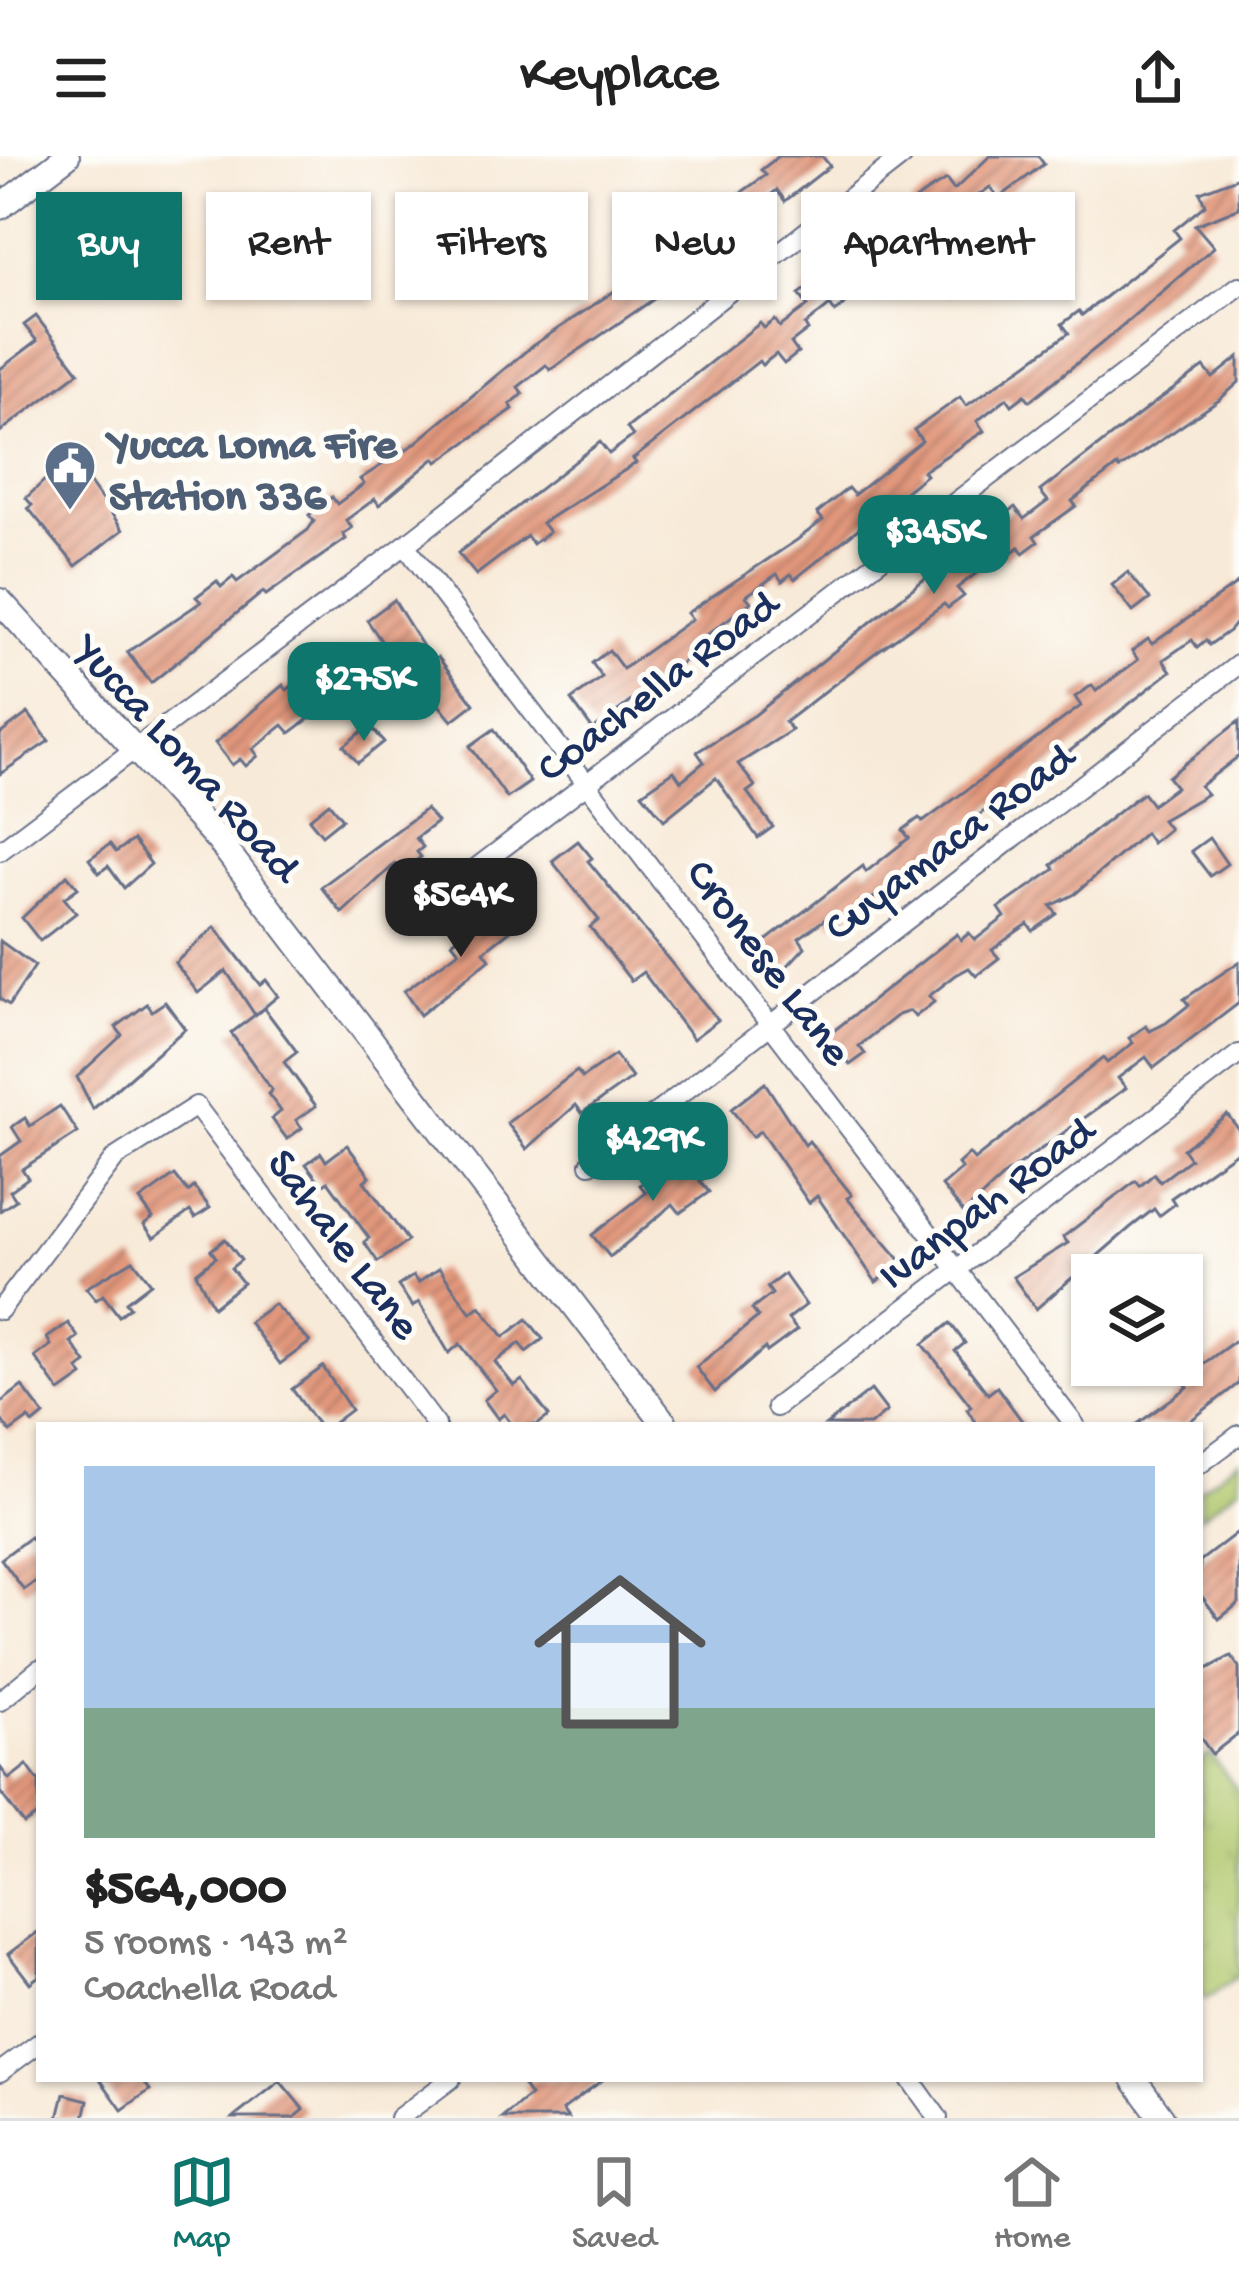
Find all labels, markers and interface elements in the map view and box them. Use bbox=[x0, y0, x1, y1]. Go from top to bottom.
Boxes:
icon: menu bbox=[48, 45, 114, 111]
icon: share bbox=[1125, 45, 1191, 111]
text: Keyplace bbox=[520, 46, 719, 110]
chip: Buy bbox=[36, 192, 182, 300]
chip: Rent bbox=[206, 192, 371, 300]
chip: Filters bbox=[395, 192, 588, 300]
chip: New bbox=[612, 192, 777, 300]
chip: Apartment bbox=[801, 192, 1075, 300]
place label: Yucca Loma Fire Station 336 bbox=[104, 421, 398, 526]
public building icon: Yucca Loma Fire Station 336 bbox=[42, 438, 98, 512]
pin: $345K bbox=[850, 495, 1018, 597]
text: $345K bbox=[885, 511, 983, 557]
street label: Coachella Road bbox=[528, 579, 794, 797]
street label: Yucca Loma Road bbox=[57, 624, 312, 898]
pin: $275K bbox=[280, 642, 448, 744]
text: $275K bbox=[315, 658, 413, 704]
street label: Cuyamaca Road bbox=[816, 732, 1090, 956]
street label: Cronese Lane bbox=[671, 851, 861, 1079]
pin: $564K bbox=[377, 858, 545, 960]
text: $564K bbox=[412, 874, 510, 920]
pin: $429K bbox=[569, 1102, 737, 1204]
street label: Ivanpah Road bbox=[870, 1105, 1110, 1305]
text: $429K bbox=[605, 1118, 701, 1164]
street label: Sahale Lane bbox=[252, 1141, 430, 1353]
map controls bbox=[1071, 1254, 1203, 1386]
button: layers bbox=[1071, 1254, 1203, 1386]
icon: home bbox=[512, 1544, 728, 1760]
text: $564,000 bbox=[84, 1862, 287, 1922]
text: 5 rooms · 143 m² bbox=[84, 1922, 348, 1968]
text: Coachella Road bbox=[84, 1968, 335, 2014]
tab: Map bbox=[169, 2149, 235, 2259]
tab: Saved bbox=[572, 2149, 657, 2259]
tab: Home bbox=[994, 2149, 1070, 2259]

